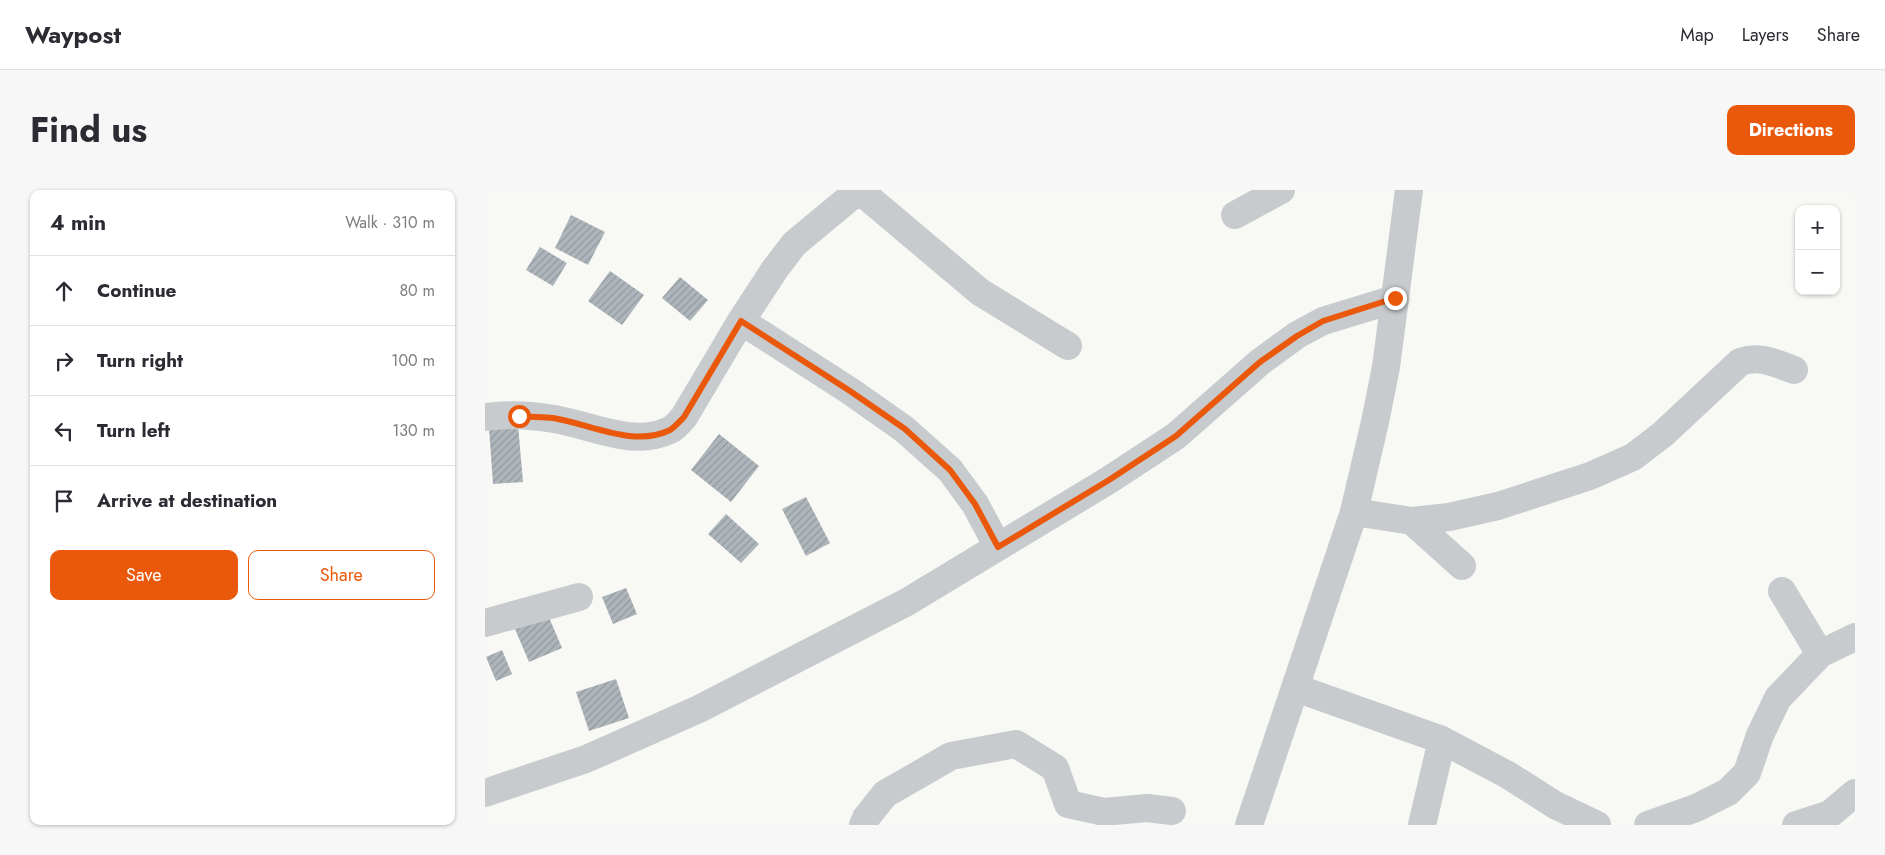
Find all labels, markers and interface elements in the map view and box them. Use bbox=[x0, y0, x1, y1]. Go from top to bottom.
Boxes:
text: Waypost bbox=[25, 17, 121, 52]
text: Map bbox=[1680, 22, 1714, 48]
text: Layers bbox=[1742, 22, 1789, 48]
text: Share bbox=[1817, 22, 1860, 48]
text: Find us bbox=[30, 105, 147, 155]
button: Directions bbox=[1727, 105, 1855, 155]
map controls bbox=[1795, 205, 1840, 295]
button: + bbox=[1795, 205, 1840, 250]
text: 4 min bbox=[50, 208, 106, 238]
text: Walk · 310 m bbox=[345, 211, 435, 234]
button: − bbox=[1795, 250, 1840, 295]
icon: ahead bbox=[50, 277, 78, 305]
text: Continue bbox=[97, 277, 176, 304]
text: 80 m bbox=[399, 279, 435, 302]
route end bbox=[1384, 287, 1407, 310]
icon: right bbox=[50, 347, 78, 375]
text: Turn right bbox=[97, 347, 183, 374]
text: 100 m bbox=[391, 349, 435, 372]
route start bbox=[508, 405, 531, 428]
icon: left bbox=[50, 417, 78, 445]
text: Turn left bbox=[97, 417, 170, 444]
text: 130 m bbox=[392, 419, 435, 442]
icon: arrive bbox=[50, 487, 78, 515]
text: Arrive at destination bbox=[97, 487, 277, 514]
button: Save bbox=[50, 550, 238, 600]
button: Share bbox=[248, 550, 435, 600]

